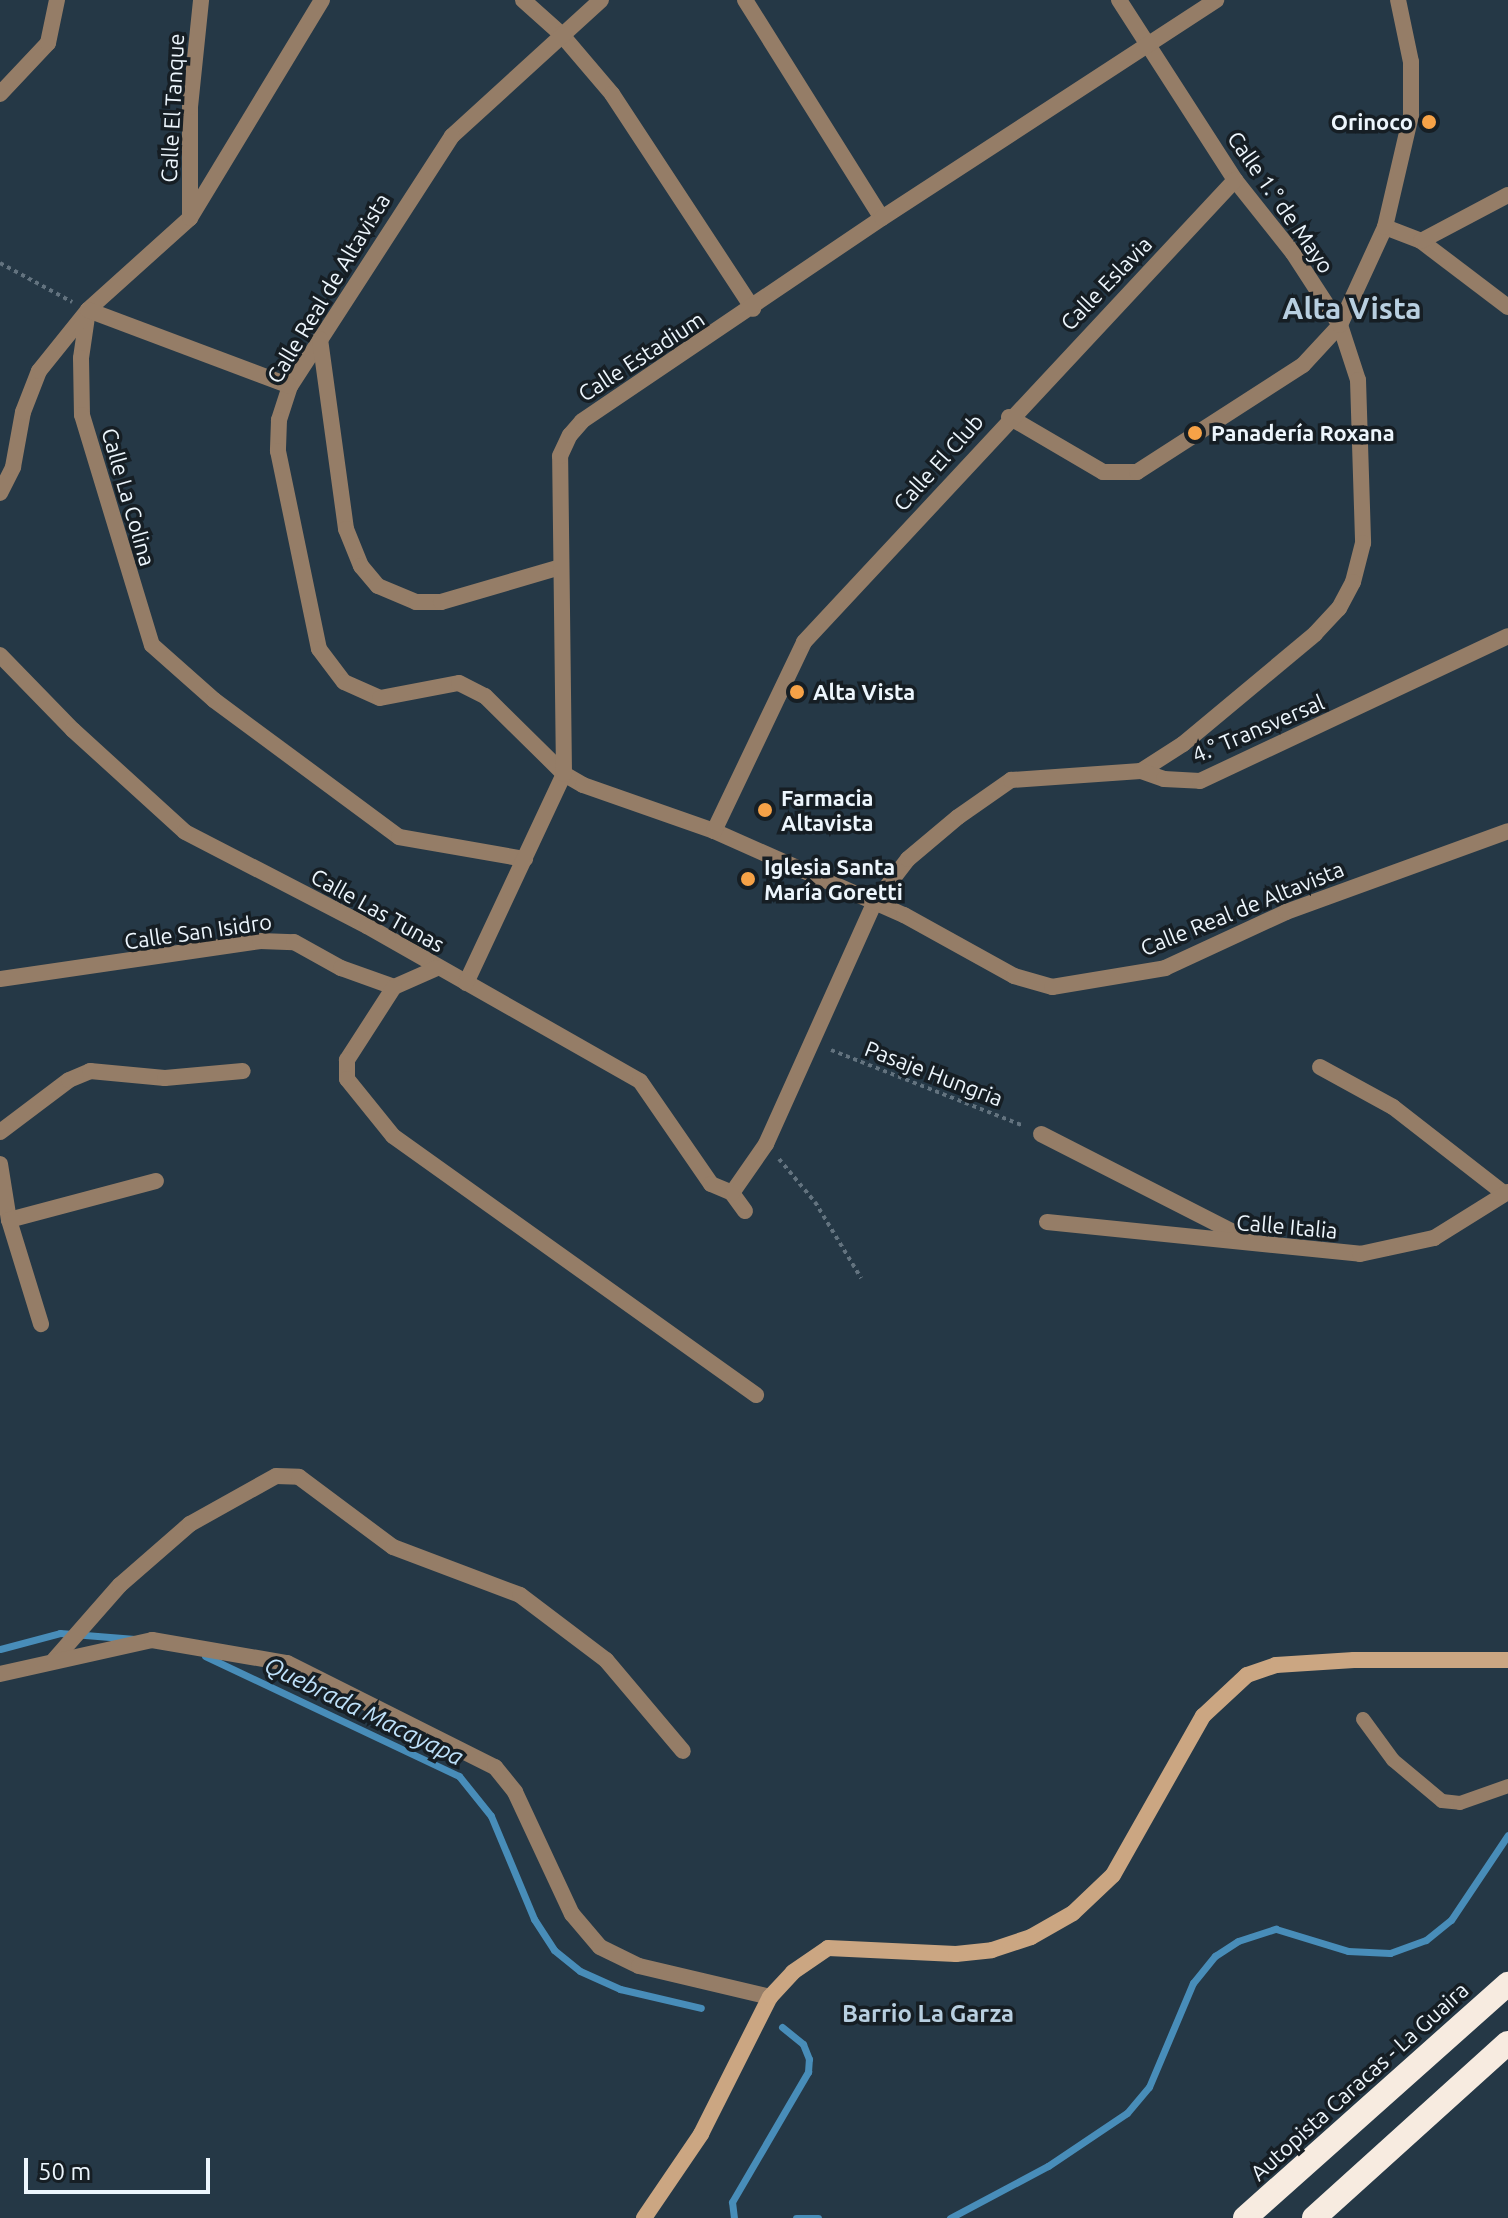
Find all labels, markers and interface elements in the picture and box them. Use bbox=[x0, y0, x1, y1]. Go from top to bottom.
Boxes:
street label: Calle El Tanque bbox=[155, 33, 189, 183]
place label: Orinoco bbox=[1331, 109, 1413, 135]
marker: Orinoco bbox=[1420, 113, 1438, 131]
street label: Calle 1.° de Mayo bbox=[1222, 126, 1340, 278]
street label: Calle Real de Altavista bbox=[261, 188, 395, 388]
street label: Calle Eslavia bbox=[1055, 231, 1157, 335]
district label: Alta Vista bbox=[1282, 290, 1422, 326]
street label: Calle Estadium bbox=[573, 305, 709, 407]
street label: Calle El Club bbox=[888, 408, 988, 516]
place label: Panadería Roxana bbox=[1211, 420, 1395, 446]
marker: Panadería Roxana bbox=[1186, 424, 1204, 442]
street label: Calle La Colina bbox=[97, 425, 161, 569]
place label: Alta Vista bbox=[813, 679, 915, 705]
marker: Alta Vista bbox=[788, 683, 806, 701]
street label: 4.° Transversal bbox=[1188, 688, 1328, 768]
place label: Farmacia Altavista bbox=[781, 784, 874, 836]
marker: Farmacia Altavista bbox=[756, 801, 774, 819]
place label: Iglesia Santa María Goretti bbox=[764, 853, 903, 904]
street label: Calle Real de Altavista bbox=[1136, 855, 1348, 961]
street label: Calle Las Tunas bbox=[307, 863, 449, 957]
marker: Iglesia Santa María Goretti bbox=[739, 870, 757, 888]
street label: Calle San Isidro bbox=[123, 908, 273, 954]
street label: Pasaje Hungria bbox=[861, 1035, 1007, 1111]
street label: Calle Italia bbox=[1235, 1208, 1339, 1244]
water label: Quebrada Macayapa bbox=[260, 1650, 468, 1772]
street label: Autopista Caracas - La Guaira bbox=[1245, 1976, 1473, 2186]
district label: Barrio La Garza bbox=[842, 2000, 1014, 2028]
scale bar bbox=[28, 2142, 214, 2192]
text: 50 m bbox=[38, 2158, 91, 2185]

